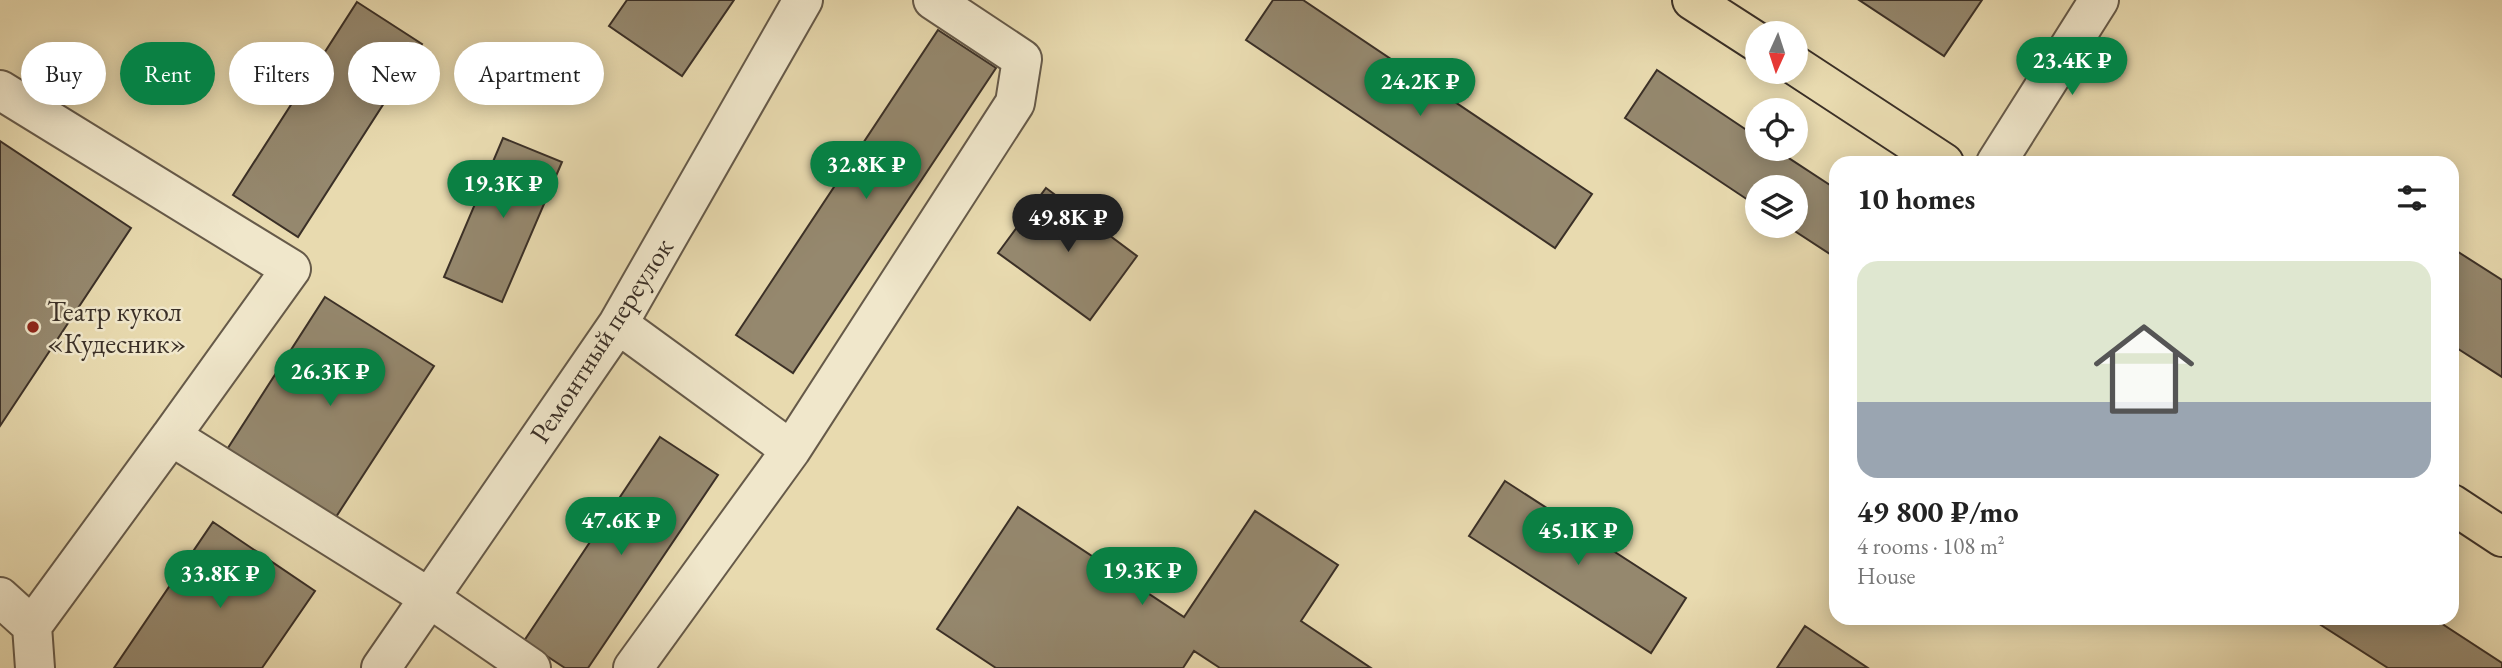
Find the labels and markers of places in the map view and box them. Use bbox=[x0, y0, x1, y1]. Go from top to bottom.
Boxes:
pin: 23.4K ₽ bbox=[2007, 38, 2137, 97]
pin: 24.2K ₽ bbox=[1355, 58, 1485, 118]
pin: 32.8K ₽ bbox=[801, 142, 931, 201]
pin: 19.3K ₽ bbox=[438, 160, 568, 220]
pin: 49.8K ₽ bbox=[1003, 194, 1133, 254]
place label: Театр кукол «Кудесник» bbox=[47, 293, 186, 361]
marker: Театр кукол «Кудесник» bbox=[25, 319, 41, 335]
pin: 26.3K ₽ bbox=[265, 348, 395, 408]
pin: 47.6K ₽ bbox=[556, 498, 686, 557]
pin: 45.1K ₽ bbox=[1513, 508, 1643, 567]
pin: 19.3K ₽ bbox=[1077, 548, 1207, 607]
pin: 33.8K ₽ bbox=[155, 550, 285, 610]

